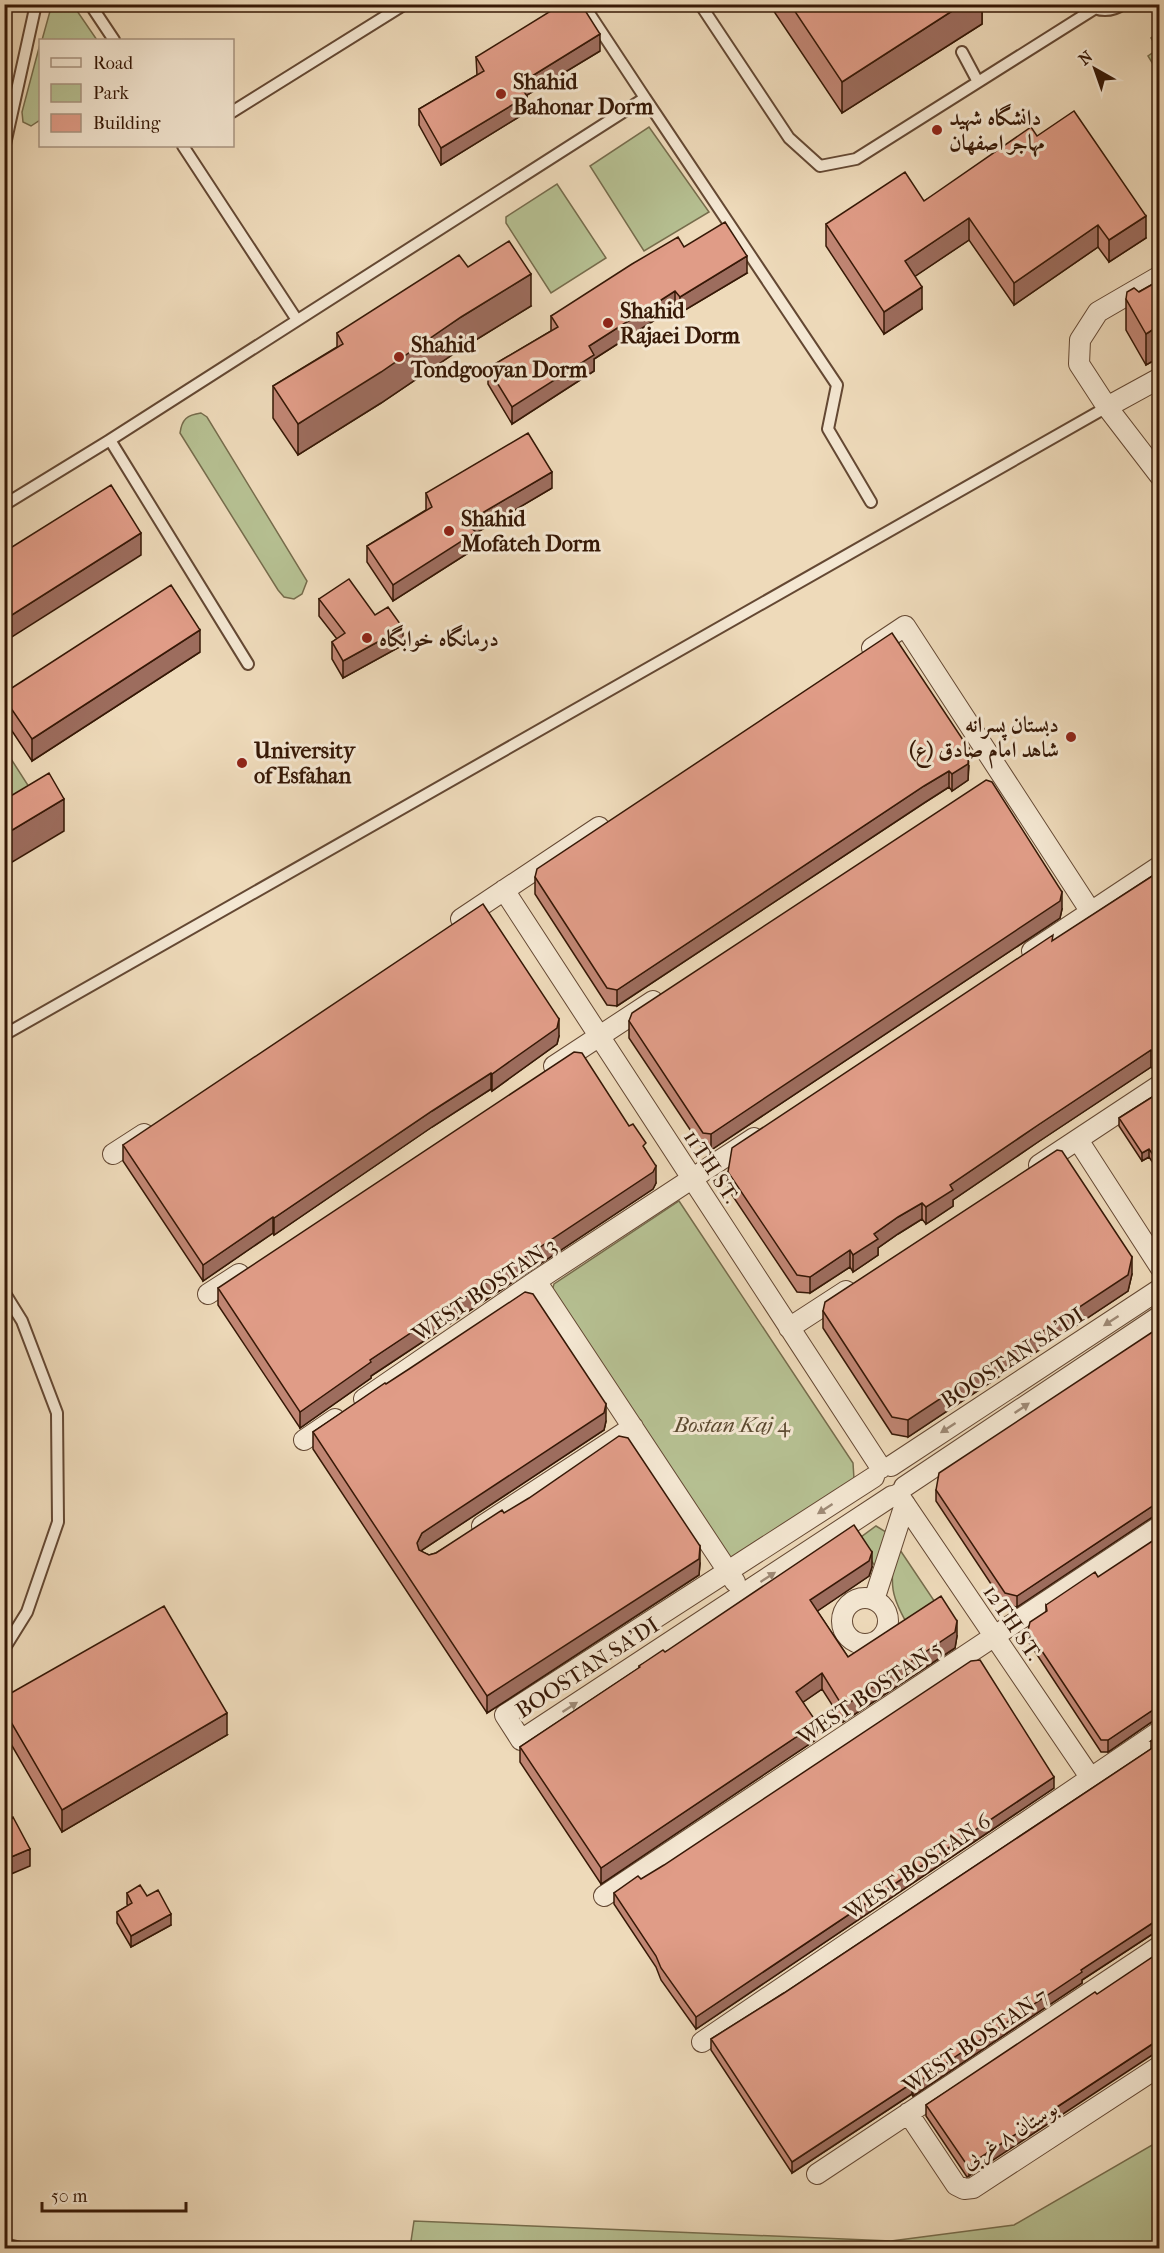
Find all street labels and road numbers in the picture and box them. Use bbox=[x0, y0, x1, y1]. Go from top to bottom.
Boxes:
street label: 11TH ST. bbox=[678, 1125, 744, 1208]
street label: WEST BOSTAN 3 bbox=[407, 1232, 561, 1348]
street label: BOOSTAN SA'DI bbox=[936, 1302, 1089, 1414]
street label: 12TH ST. bbox=[977, 1580, 1047, 1665]
street label: BOOSTAN SA'DI bbox=[511, 1612, 664, 1724]
street label: WEST BOSTAN 5 bbox=[792, 1635, 947, 1751]
street label: WEST BOSTAN 6 bbox=[839, 1808, 996, 1926]
street label: WEST BOSTAN 7 bbox=[897, 1983, 1053, 2100]
street label: بوستان ۸ غربی bbox=[957, 2095, 1064, 2177]

